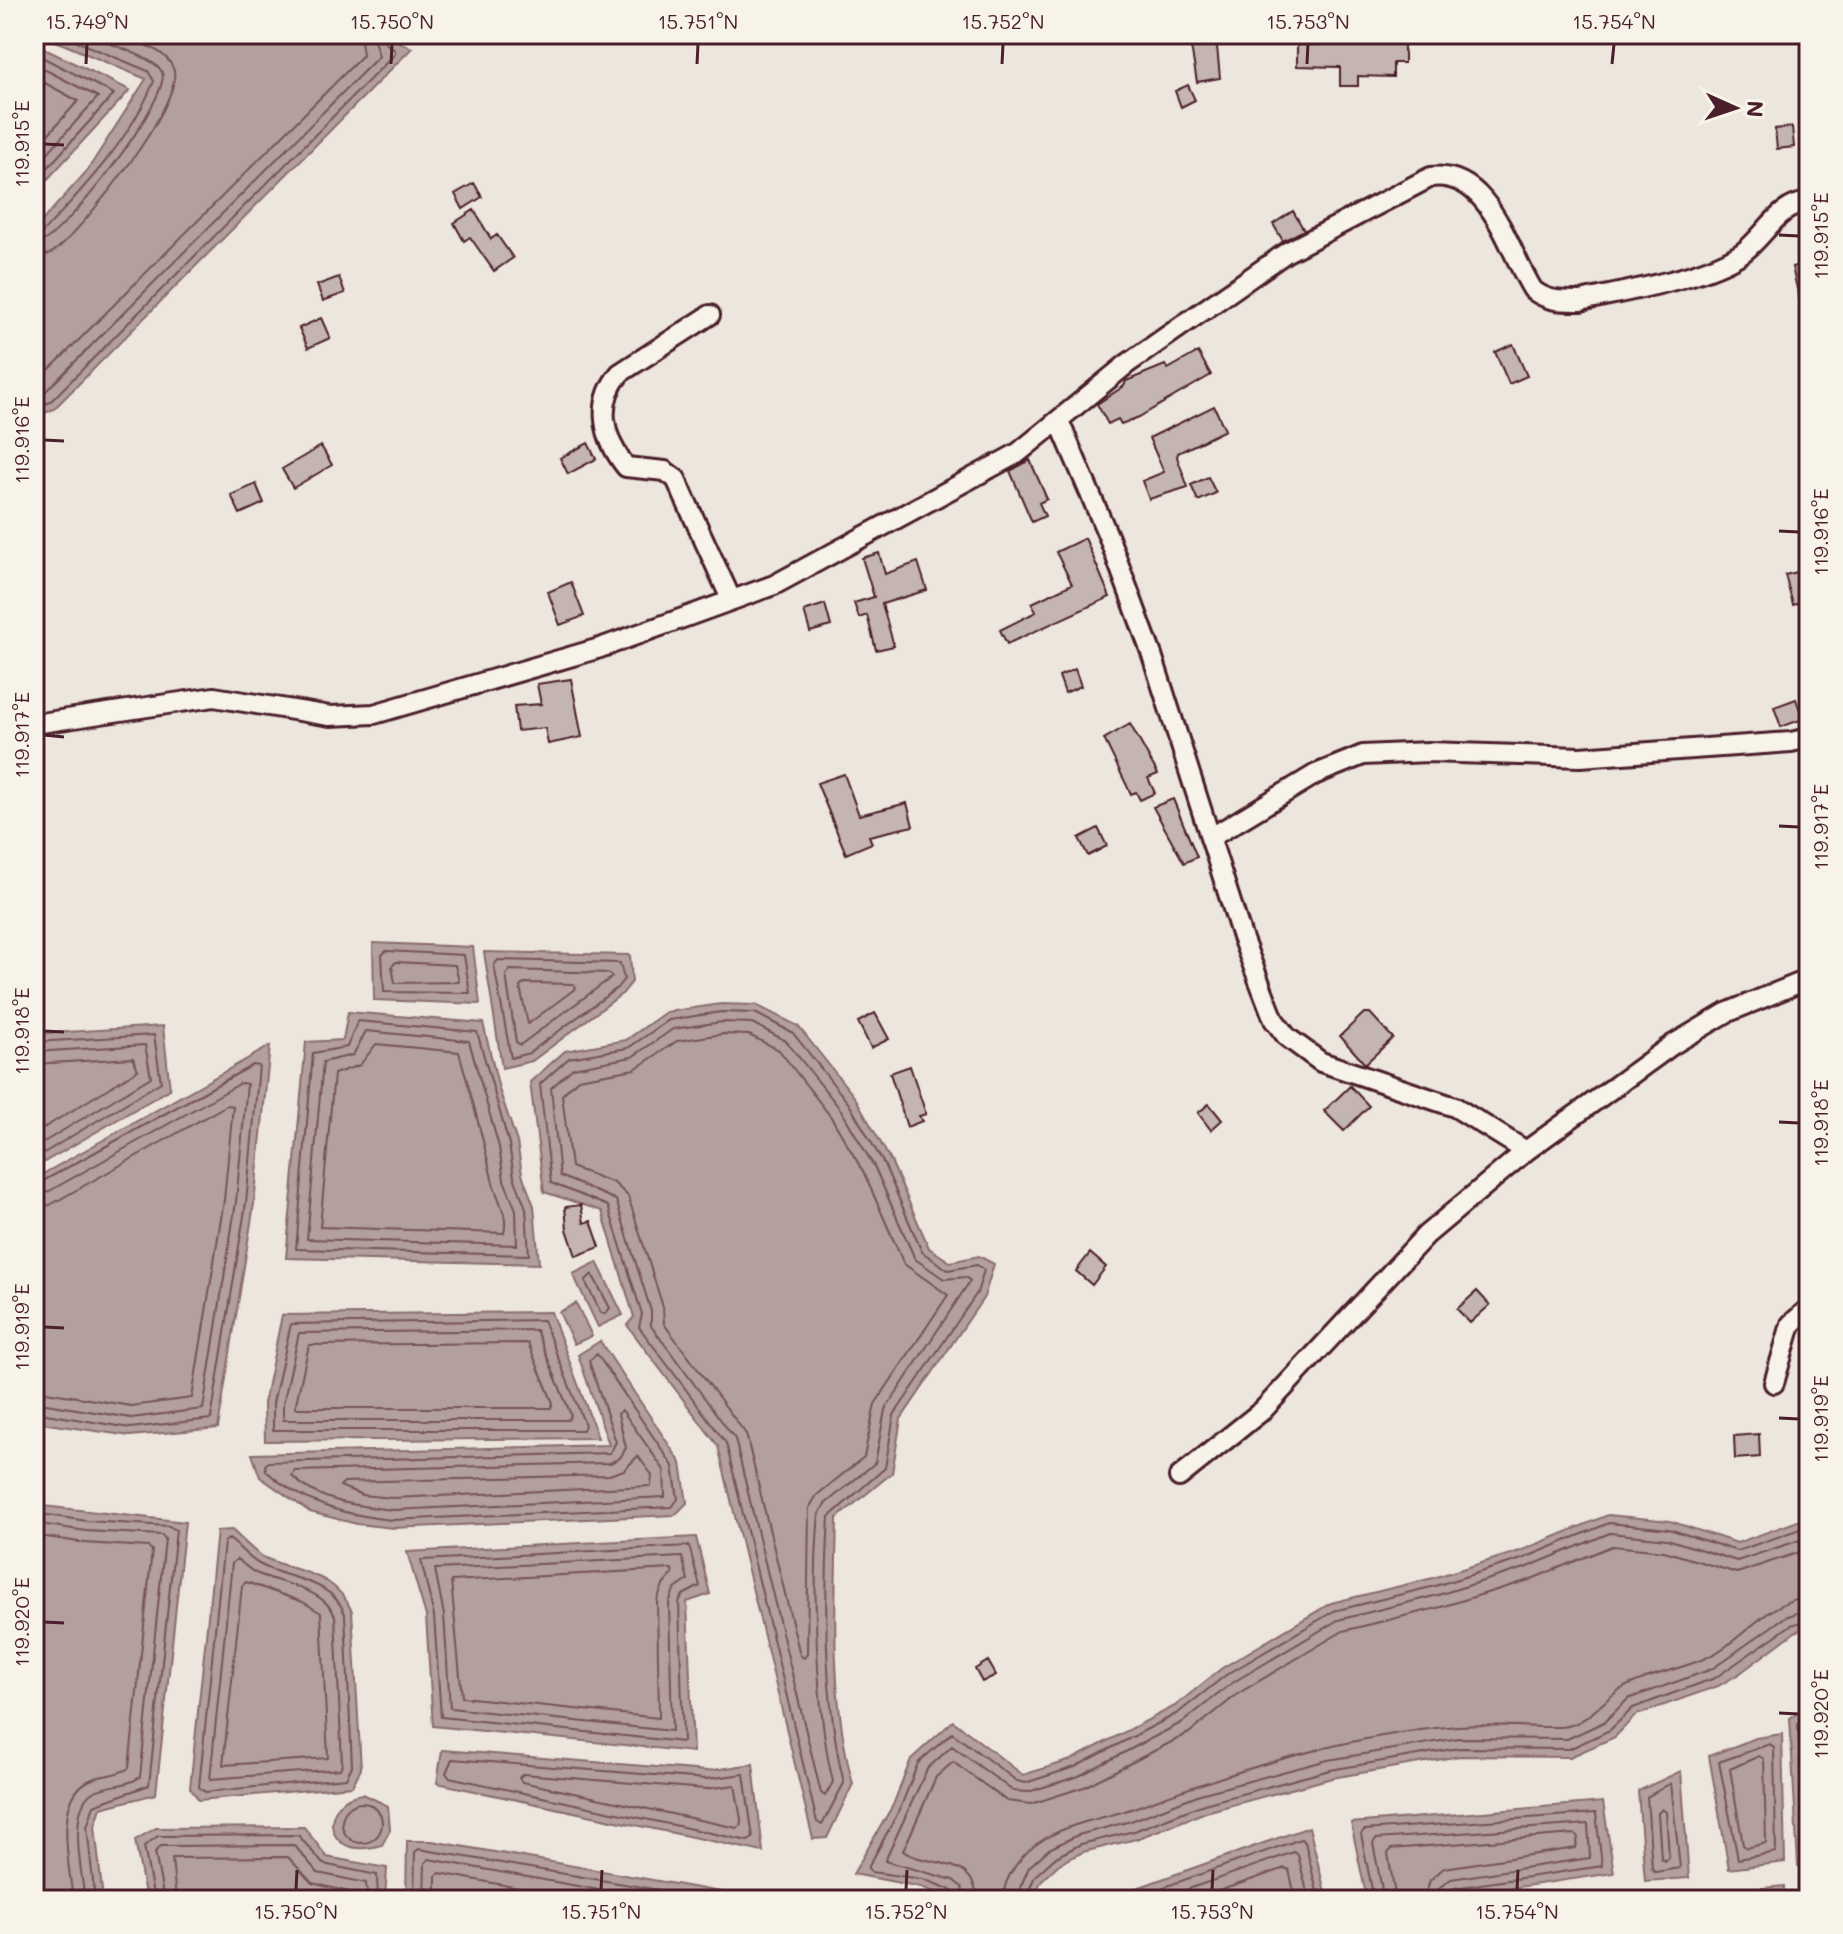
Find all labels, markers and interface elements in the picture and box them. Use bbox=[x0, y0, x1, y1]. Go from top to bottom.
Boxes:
text: 15.749°N bbox=[45, 8, 129, 34]
text: 15.750°N bbox=[350, 8, 434, 34]
text: 15.751°N bbox=[658, 8, 738, 34]
text: 15.752°N bbox=[962, 8, 1044, 34]
text: 15.753°N bbox=[1266, 8, 1350, 34]
text: 15.754°N bbox=[1572, 8, 1656, 34]
north arrow bbox=[1695, 68, 1775, 148]
text: 119.915°E bbox=[8, 100, 34, 188]
text: N bbox=[1741, 100, 1770, 118]
text: 119.915°E bbox=[1807, 192, 1833, 280]
text: 119.916°E bbox=[8, 396, 34, 484]
text: 119.916°E bbox=[1807, 488, 1833, 576]
text: 119.917°E bbox=[8, 692, 34, 778]
text: 119.917°E bbox=[1807, 784, 1833, 870]
text: 119.918°E bbox=[8, 987, 34, 1075]
text: 119.918°E bbox=[1807, 1079, 1833, 1167]
text: 119.919°E bbox=[8, 1283, 34, 1371]
text: 119.919°E bbox=[1807, 1375, 1833, 1463]
text: 119.920°E bbox=[8, 1577, 34, 1667]
text: 119.920°E bbox=[1807, 1669, 1833, 1759]
text: 15.750°N bbox=[254, 1898, 338, 1924]
text: 15.751°N bbox=[561, 1898, 641, 1924]
text: 15.752°N bbox=[865, 1898, 947, 1924]
text: 15.753°N bbox=[1170, 1898, 1254, 1924]
text: 15.754°N bbox=[1475, 1898, 1559, 1924]

